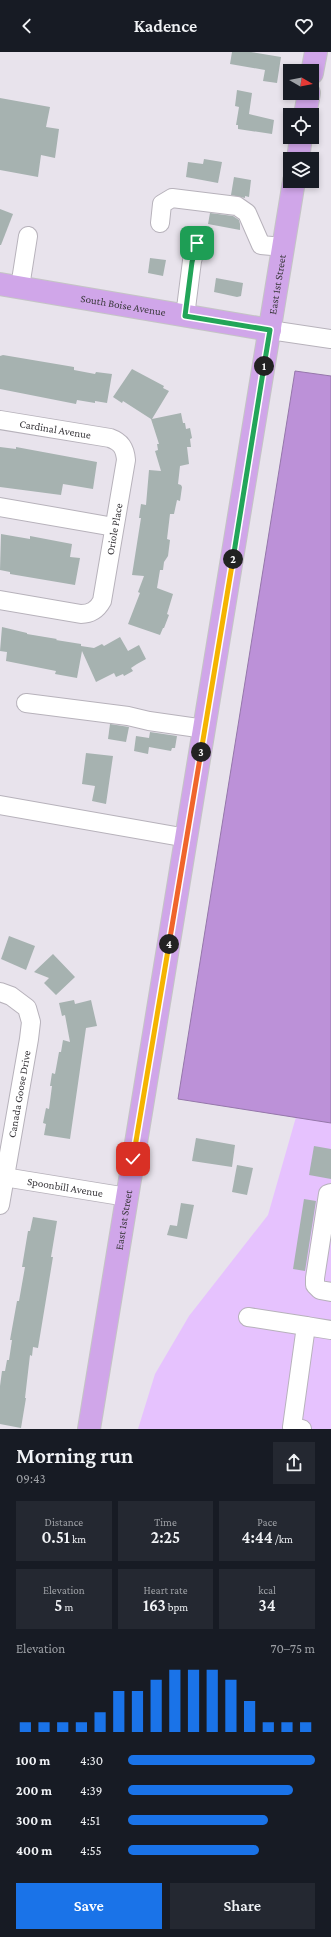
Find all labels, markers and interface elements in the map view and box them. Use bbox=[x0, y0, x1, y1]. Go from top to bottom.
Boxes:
icon: back bbox=[16, 15, 38, 37]
icon: heart bbox=[293, 15, 315, 37]
text: Kadence bbox=[134, 16, 197, 36]
north arrow bbox=[283, 64, 319, 100]
map controls bbox=[283, 64, 319, 188]
button: locate bbox=[283, 108, 319, 144]
button: layers bbox=[283, 152, 319, 188]
pin bbox=[180, 226, 214, 260]
icon: arrive bbox=[186, 232, 208, 254]
street label: East 1st Street bbox=[266, 253, 288, 315]
street label: South Boise Avenue bbox=[80, 292, 167, 318]
pin: 1 bbox=[254, 356, 274, 376]
text: 1 bbox=[262, 360, 266, 372]
street label: Cardinal Avenue bbox=[19, 417, 92, 441]
street label: Oriole Place bbox=[104, 502, 124, 556]
pin: 2 bbox=[223, 549, 243, 569]
text: 2 bbox=[230, 553, 236, 565]
pin: 3 bbox=[191, 742, 211, 762]
text: 3 bbox=[198, 746, 204, 758]
pin: 4 bbox=[159, 934, 179, 954]
text: 4 bbox=[166, 938, 172, 950]
street label: Canada Goose Drive bbox=[5, 1049, 33, 1139]
pin bbox=[116, 1142, 150, 1176]
icon: check bbox=[122, 1148, 144, 1170]
street label: Spoonbill Avenue bbox=[26, 1175, 104, 1199]
street label: East 1st Street bbox=[113, 1189, 134, 1251]
button: share bbox=[273, 1442, 315, 1484]
text: Morning run bbox=[16, 1443, 133, 1468]
text: 09:43 bbox=[16, 1471, 46, 1486]
text: Distance bbox=[45, 1516, 83, 1528]
text: Time bbox=[154, 1516, 177, 1528]
text: Pace bbox=[257, 1516, 277, 1528]
text: 0.51 bbox=[42, 1528, 70, 1547]
text: 2:25 bbox=[151, 1528, 180, 1547]
text: 4:44 bbox=[241, 1528, 273, 1547]
text: km bbox=[70, 1533, 86, 1545]
text: /km bbox=[273, 1533, 293, 1545]
text: Elevation bbox=[43, 1584, 85, 1596]
text: Heart rate bbox=[144, 1584, 187, 1596]
text: kcal bbox=[258, 1584, 276, 1596]
text: 5 bbox=[54, 1596, 62, 1615]
text: 163 bbox=[143, 1596, 166, 1615]
text: 34 bbox=[259, 1596, 276, 1615]
text: m bbox=[62, 1601, 73, 1613]
text: bpm bbox=[166, 1601, 188, 1613]
text: Elevation bbox=[16, 1641, 65, 1656]
text: 70–75 m bbox=[271, 1641, 315, 1656]
text: 100 m bbox=[16, 1753, 50, 1768]
text: 4:30 bbox=[80, 1753, 103, 1768]
text: 200 m bbox=[16, 1783, 52, 1798]
text: 4:39 bbox=[80, 1783, 102, 1798]
text: 300 m bbox=[16, 1813, 52, 1828]
text: 4:51 bbox=[80, 1813, 100, 1828]
text: 400 m bbox=[16, 1843, 52, 1858]
text: 4:55 bbox=[80, 1843, 102, 1858]
button: Save bbox=[16, 1883, 162, 1929]
button: Share bbox=[170, 1883, 315, 1929]

